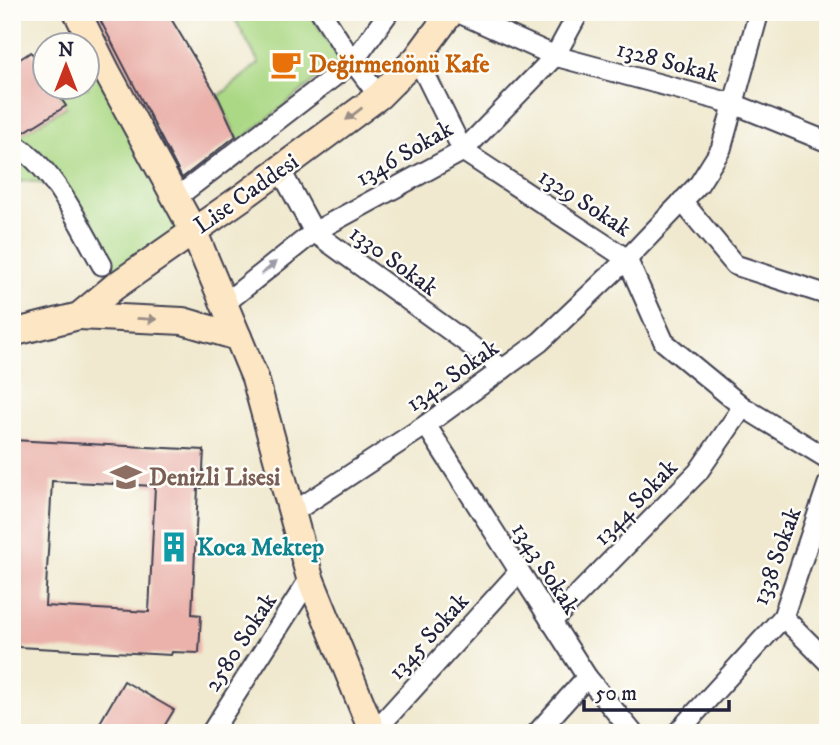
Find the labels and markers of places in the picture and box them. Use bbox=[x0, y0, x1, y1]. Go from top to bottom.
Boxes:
cafe icon: Değirmenönü Kafe bbox=[269, 47, 303, 81]
place label: Değirmenönü Kafe bbox=[309, 50, 489, 80]
school or university icon: Denizli Lisesi bbox=[109, 460, 143, 494]
place label: Denizli Lisesi bbox=[149, 463, 280, 493]
building icon: Koca Mektep bbox=[157, 530, 191, 564]
place label: Koca Mektep bbox=[197, 533, 324, 563]

